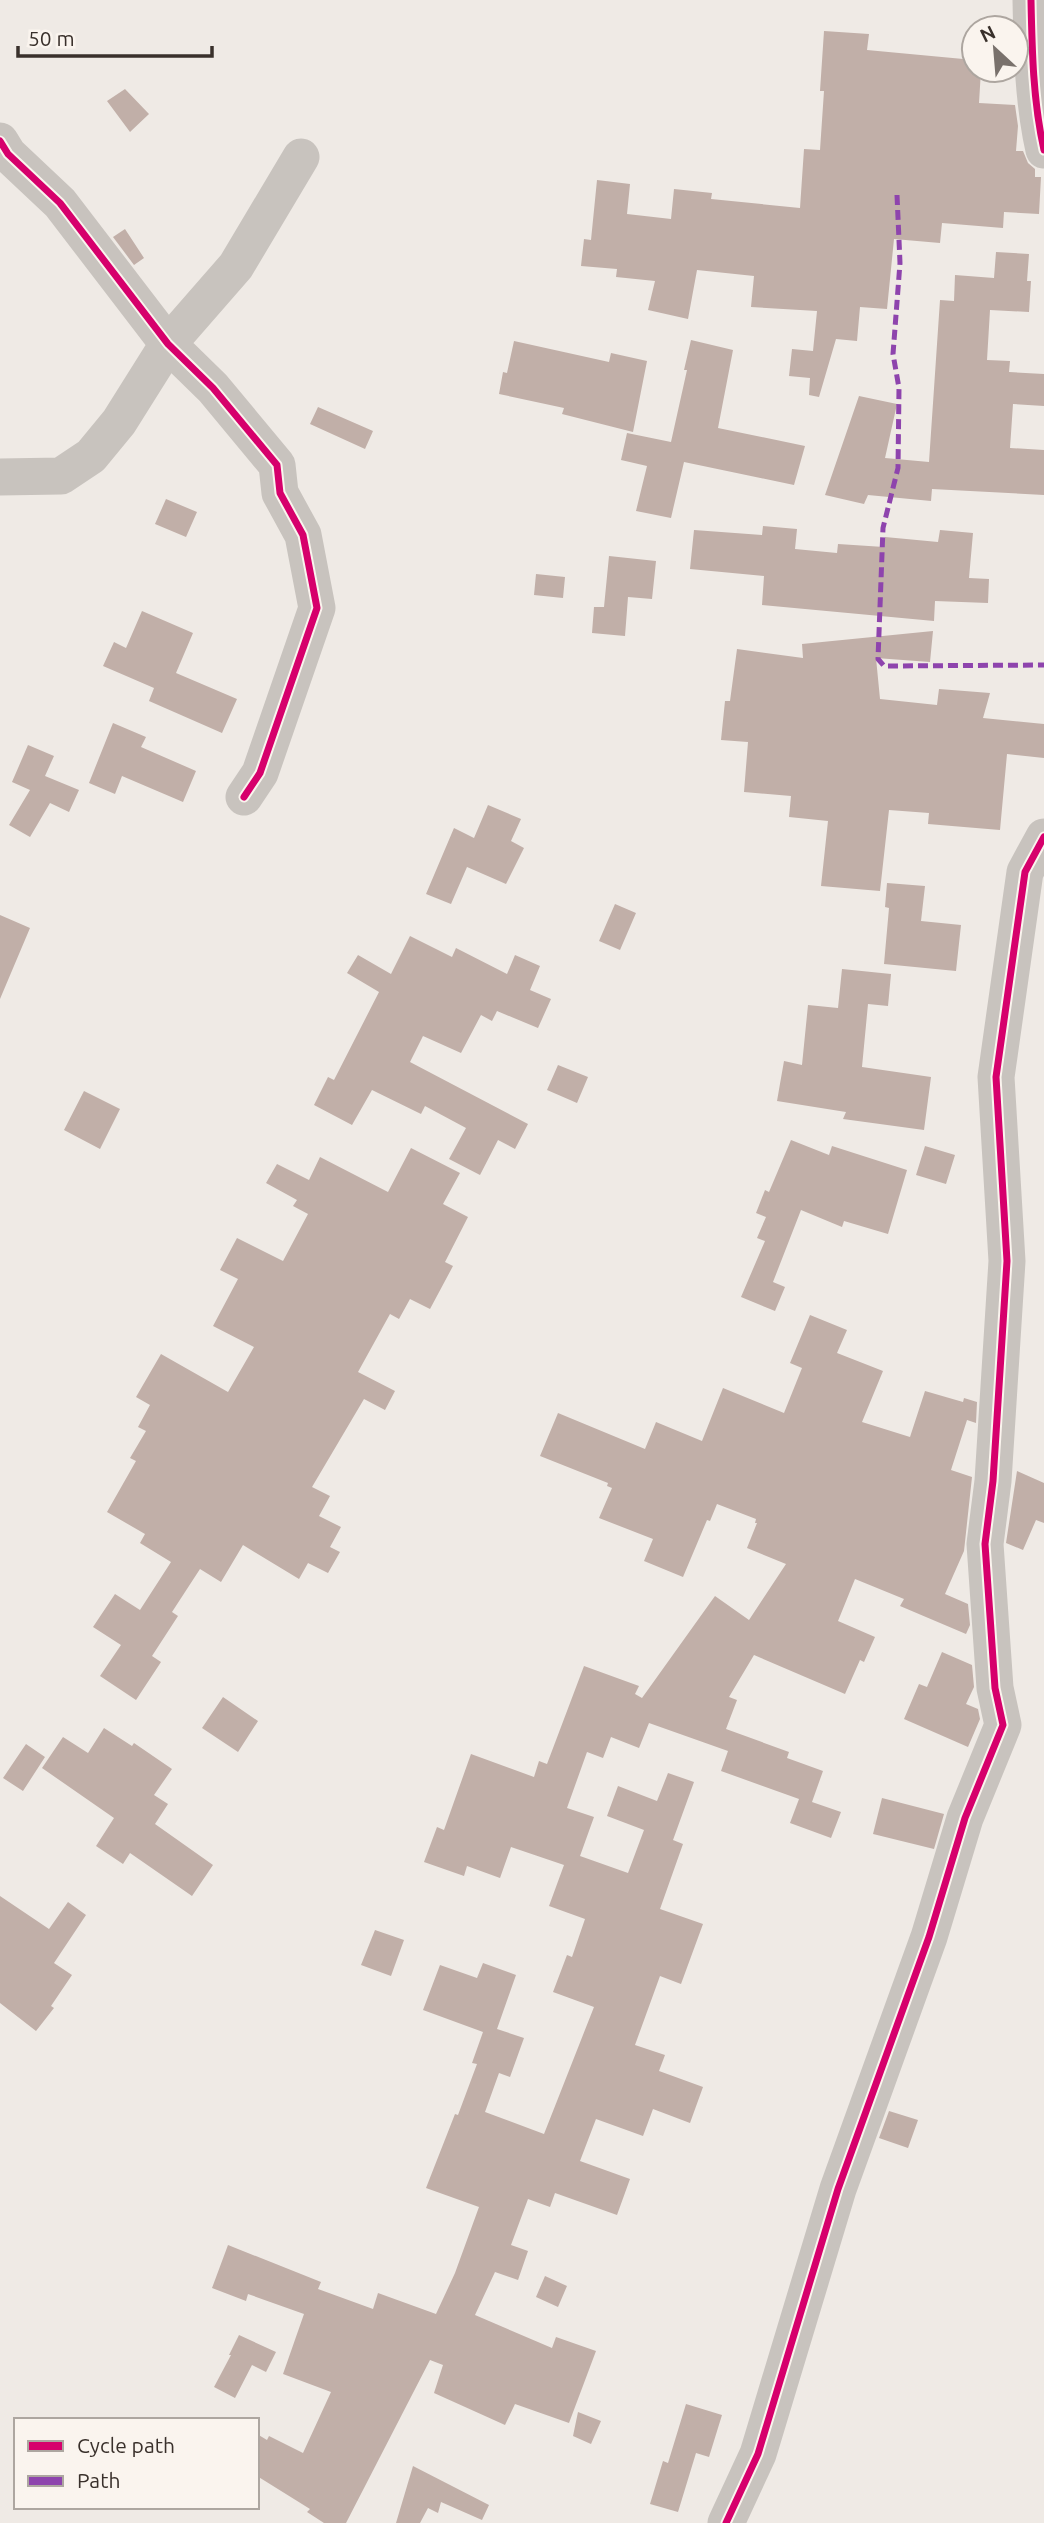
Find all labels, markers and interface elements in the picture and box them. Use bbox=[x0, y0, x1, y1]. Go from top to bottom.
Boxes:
scale bar bbox=[18, 14, 212, 58]
north arrow bbox=[960, 14, 1030, 84]
text: N bbox=[976, 21, 999, 47]
text: 50 m bbox=[28, 26, 75, 50]
legend bbox=[14, 2418, 259, 2509]
text: Cycle path bbox=[77, 2433, 175, 2457]
text: Path bbox=[77, 2468, 120, 2492]

